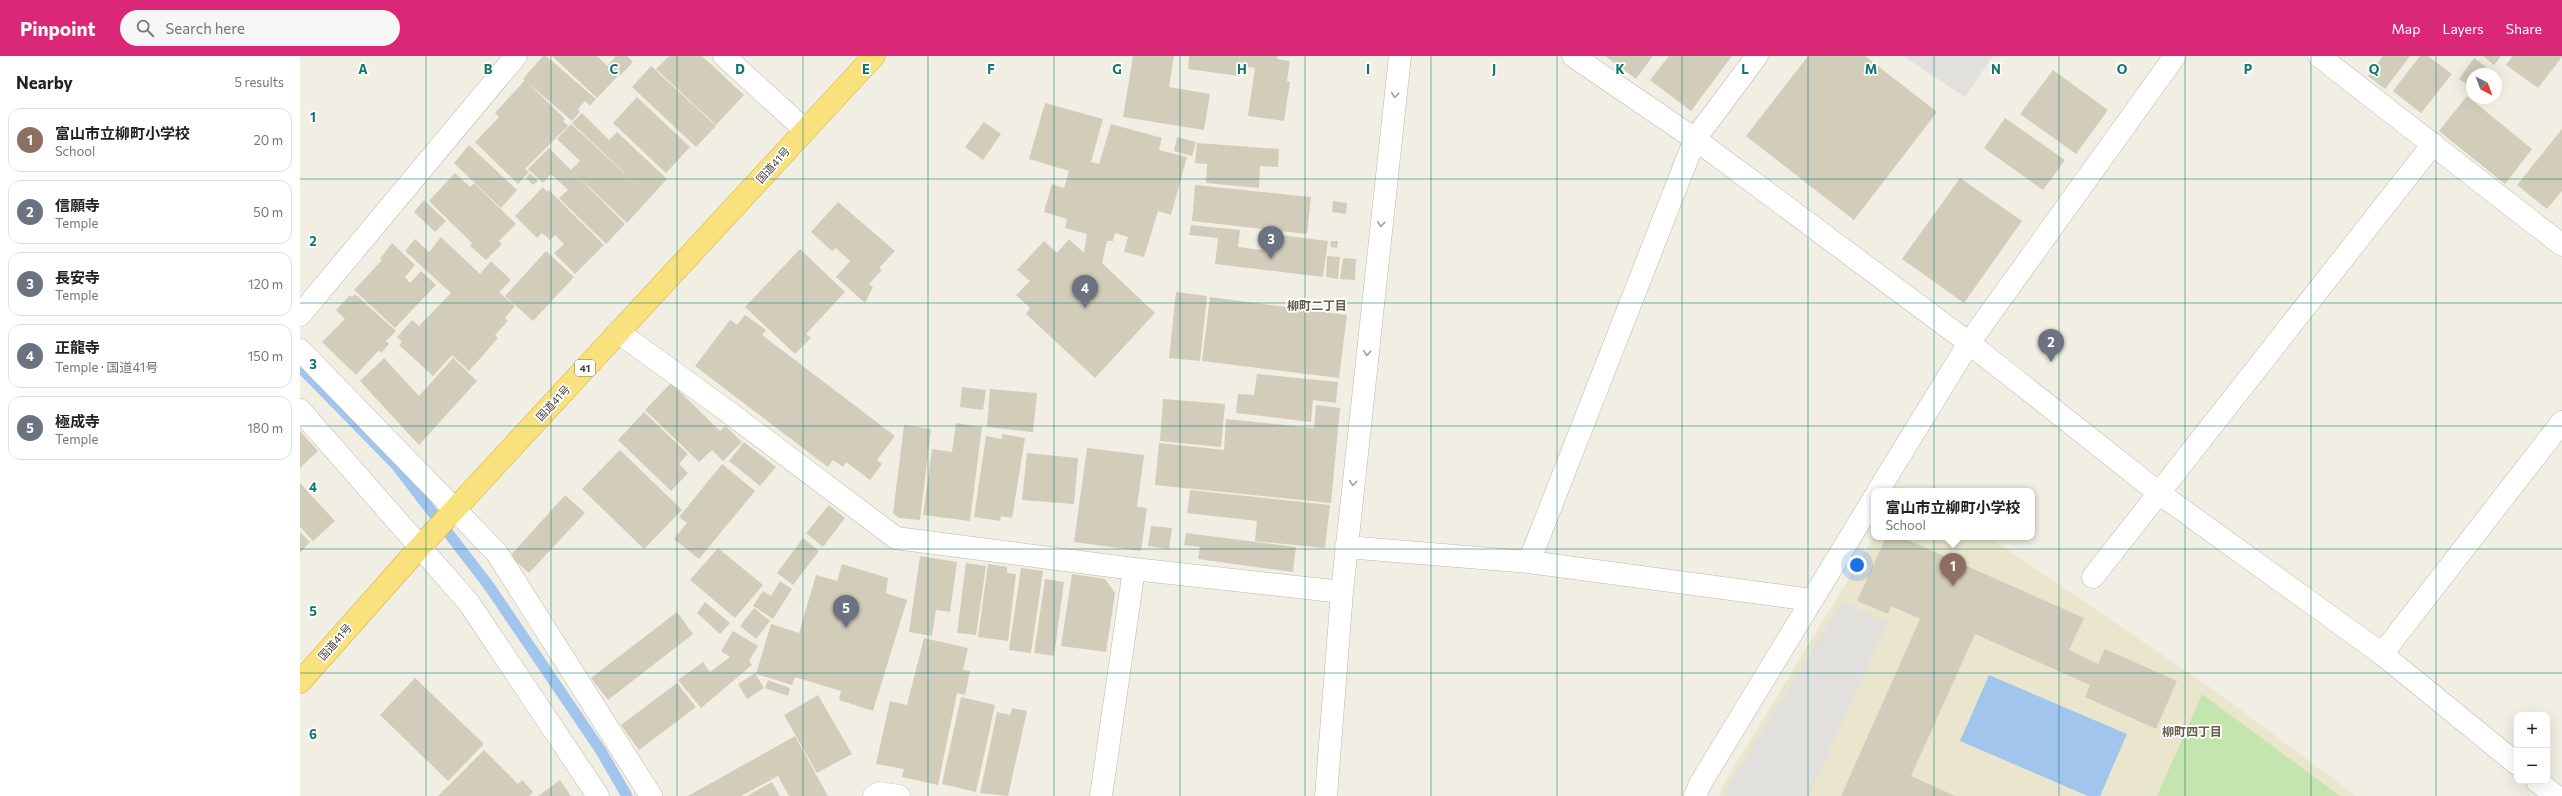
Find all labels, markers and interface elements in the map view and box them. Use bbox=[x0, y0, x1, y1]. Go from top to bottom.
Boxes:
search box bbox=[120, 10, 400, 46]
text: Pinpoint bbox=[20, 17, 96, 40]
icon: search bbox=[134, 17, 156, 39]
text: Search here bbox=[166, 19, 245, 37]
text: Map bbox=[2392, 20, 2420, 37]
text: Layers bbox=[2442, 20, 2484, 37]
text: Share bbox=[2506, 20, 2542, 37]
text: A bbox=[358, 61, 368, 77]
text: B bbox=[484, 61, 493, 77]
text: C bbox=[610, 61, 619, 77]
text: D bbox=[735, 61, 745, 77]
text: E bbox=[862, 61, 870, 77]
text: F bbox=[987, 61, 995, 77]
text: G bbox=[1112, 61, 1122, 77]
text: H bbox=[1237, 61, 1247, 77]
text: I bbox=[1366, 61, 1370, 77]
text: J bbox=[1492, 61, 1496, 77]
text: K bbox=[1615, 61, 1625, 77]
text: L bbox=[1741, 61, 1749, 77]
text: M bbox=[1865, 61, 1877, 77]
text: N bbox=[1991, 61, 2001, 77]
text: O bbox=[2117, 61, 2128, 77]
text: P bbox=[2244, 61, 2253, 77]
text: Q bbox=[2369, 61, 2380, 77]
north arrow bbox=[2466, 68, 2502, 104]
text: Nearby bbox=[16, 72, 73, 93]
text: 5 results bbox=[234, 74, 284, 90]
one-way arrow bbox=[1391, 92, 1400, 98]
text: 1 bbox=[310, 109, 316, 125]
text: 富山市立柳町小学校 bbox=[55, 124, 190, 142]
text: 1 bbox=[27, 132, 33, 148]
text: 20 m bbox=[254, 132, 283, 148]
text: School bbox=[55, 143, 95, 159]
street label: 国道41号 bbox=[753, 144, 792, 185]
text: 信願寺 bbox=[55, 196, 100, 214]
text: 2 bbox=[26, 204, 34, 220]
text: 50 m bbox=[253, 204, 283, 220]
text: Temple bbox=[55, 215, 98, 231]
one-way arrow bbox=[1377, 221, 1386, 227]
pin: 3 bbox=[1258, 226, 1284, 259]
text: 2 bbox=[309, 233, 317, 249]
text: 長安寺 bbox=[55, 268, 100, 286]
pin: 4 bbox=[1072, 275, 1098, 308]
text: 3 bbox=[26, 276, 34, 292]
text: 120 m bbox=[248, 276, 283, 292]
text: Temple bbox=[55, 287, 98, 303]
district label: 柳町二丁目 bbox=[1287, 298, 1347, 312]
pin: 2 bbox=[2038, 329, 2064, 362]
text: 正龍寺 bbox=[55, 338, 100, 356]
text: 4 bbox=[26, 348, 34, 364]
text: 150 m bbox=[248, 348, 283, 364]
one-way arrow bbox=[1363, 350, 1372, 356]
text: 3 bbox=[309, 356, 317, 372]
text: Temple · 国道41号 bbox=[55, 359, 158, 375]
road number: 41 bbox=[575, 360, 595, 376]
street label: 国道41号 bbox=[533, 382, 572, 423]
text: 極成寺 bbox=[55, 412, 100, 430]
text: 5 bbox=[26, 420, 34, 436]
text: 180 m bbox=[247, 420, 283, 436]
text: Temple bbox=[55, 431, 98, 447]
text: 4 bbox=[309, 479, 317, 495]
one-way arrow bbox=[1349, 479, 1358, 486]
popup bbox=[1871, 488, 2035, 540]
text: 富山市立柳町小学校 bbox=[1885, 498, 2021, 516]
text: School bbox=[1885, 517, 1926, 533]
pin: 1 bbox=[1940, 553, 1966, 586]
your location bbox=[1847, 555, 1867, 575]
pin: 5 bbox=[833, 595, 859, 628]
text: 5 bbox=[309, 603, 317, 619]
street label: 国道41号 bbox=[315, 621, 354, 663]
map controls bbox=[2514, 712, 2550, 784]
button: + bbox=[2514, 712, 2550, 748]
district label: 柳町四丁目 bbox=[2162, 724, 2222, 738]
text: 6 bbox=[309, 726, 317, 742]
button: − bbox=[2514, 748, 2550, 784]

